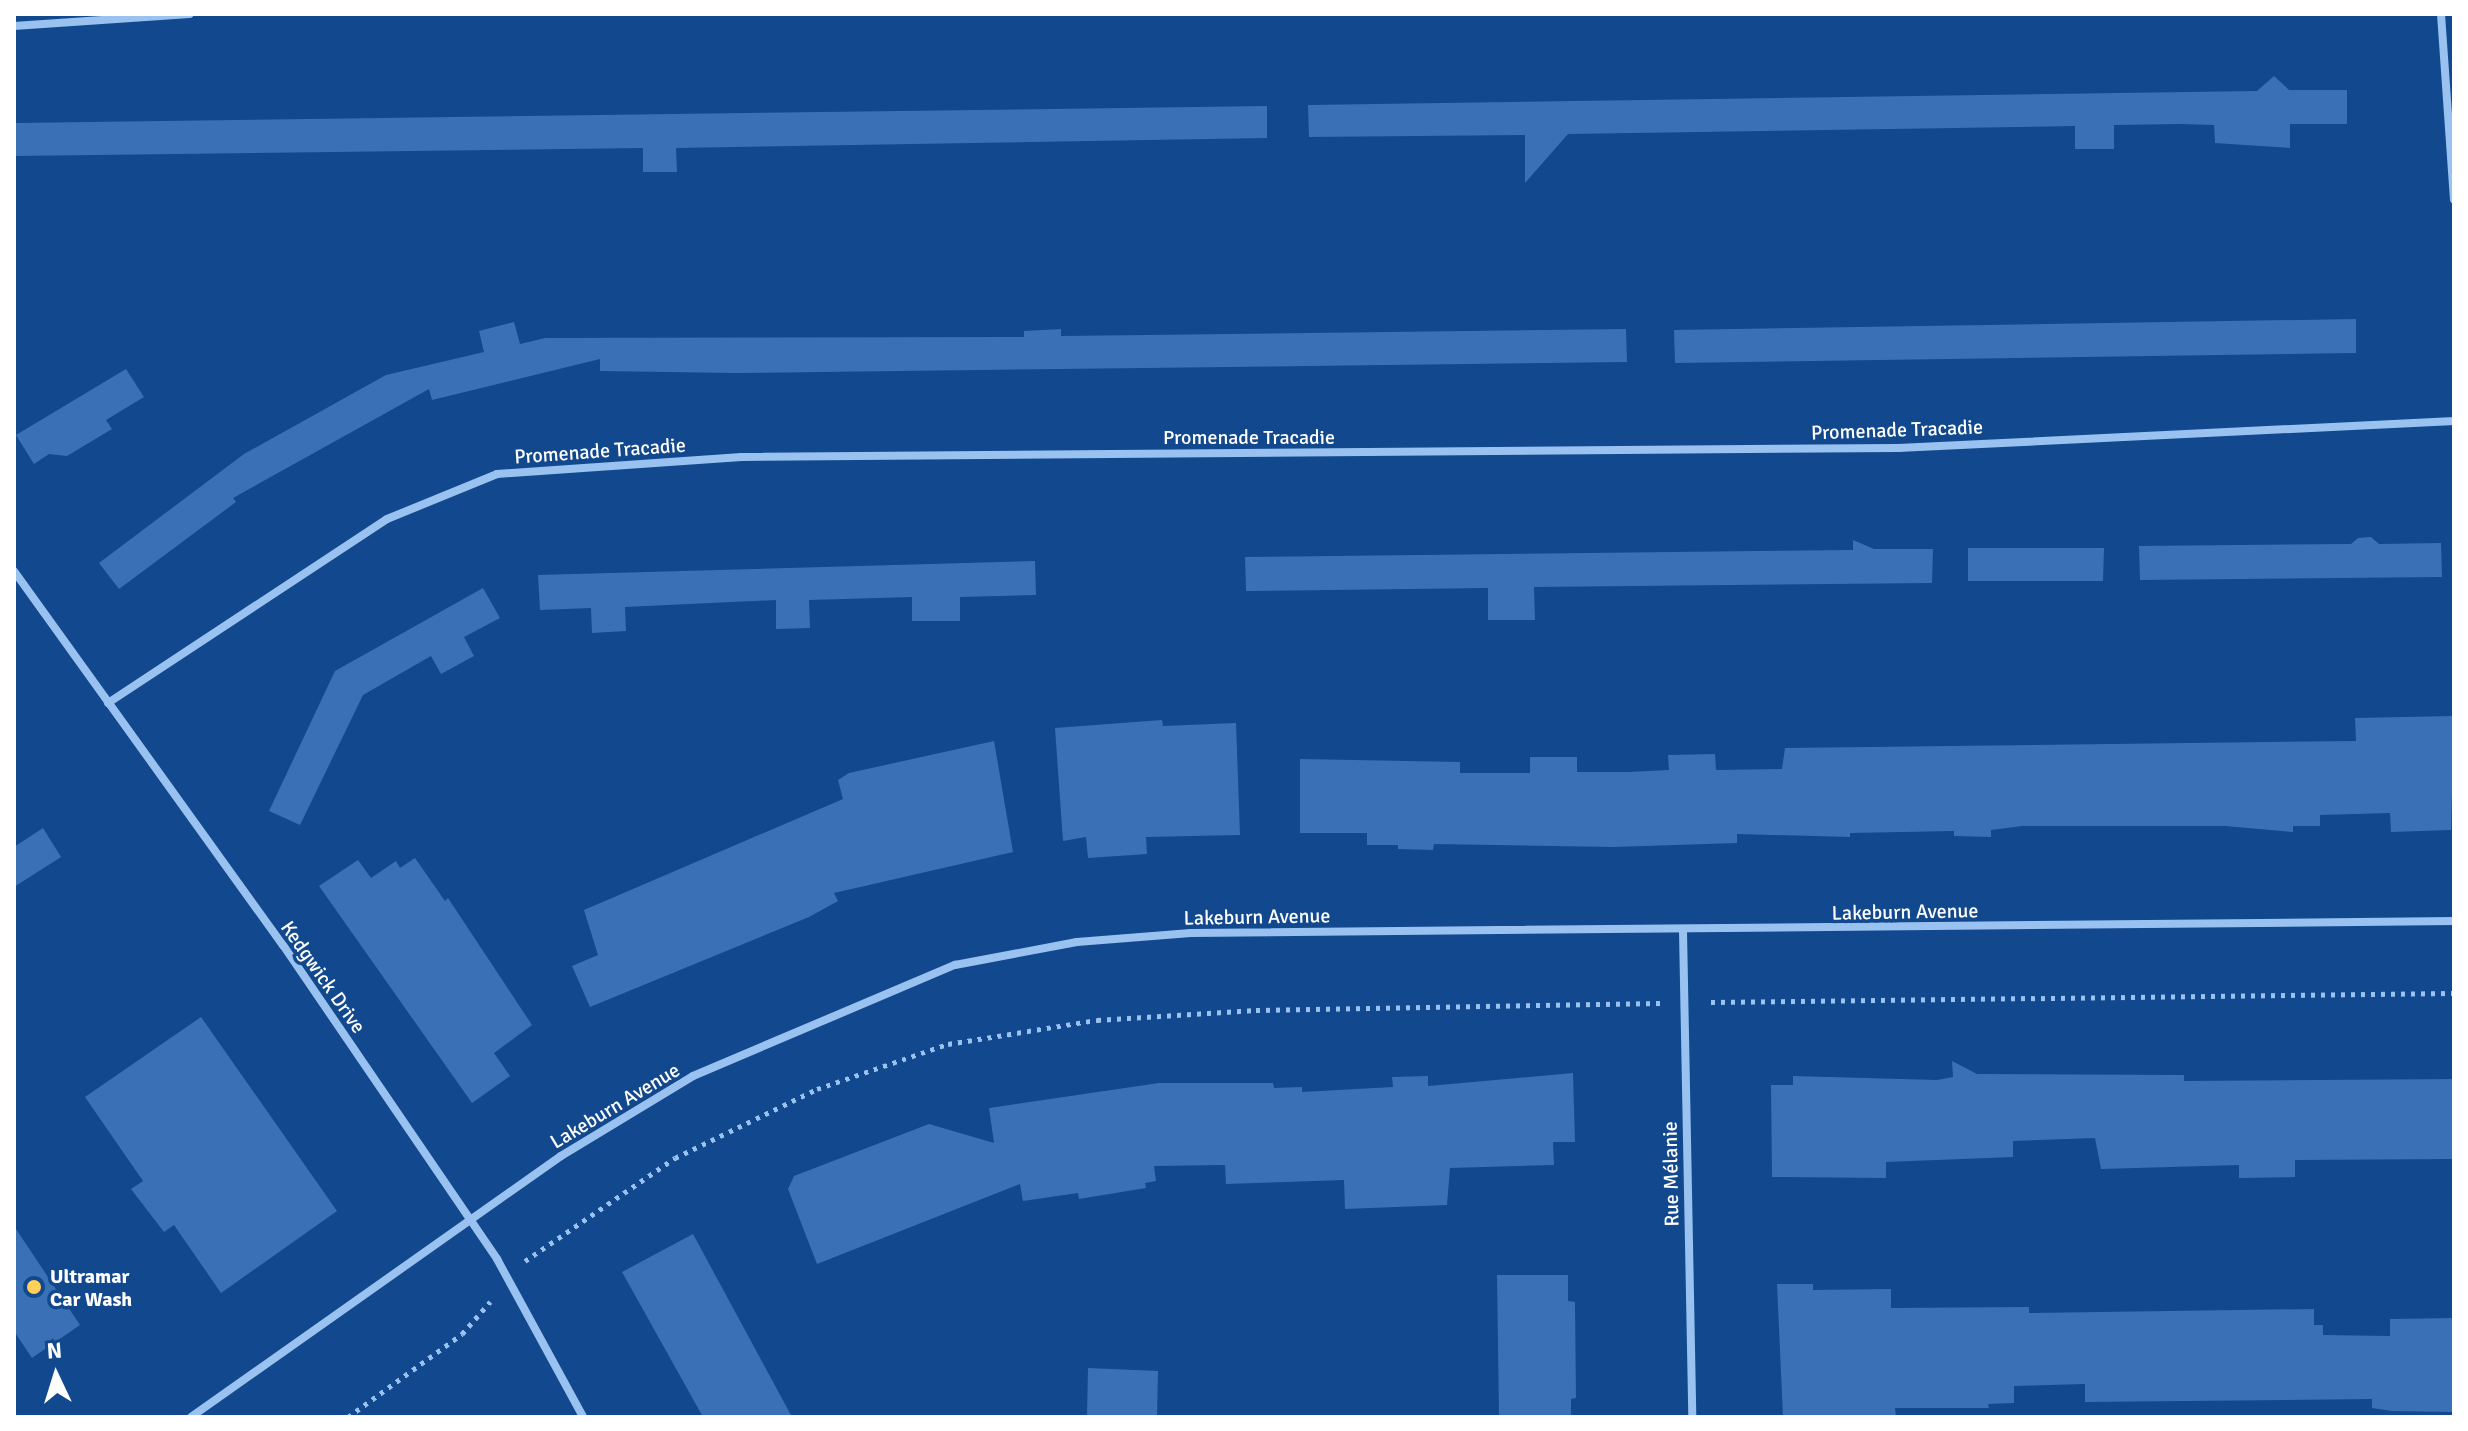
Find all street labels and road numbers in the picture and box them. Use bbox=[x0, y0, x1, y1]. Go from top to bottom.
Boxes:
street label: Promenade Tracadie bbox=[1811, 415, 1983, 445]
street label: Promenade Tracadie bbox=[1163, 425, 1335, 449]
street label: Promenade Tracadie bbox=[513, 433, 687, 469]
street label: Lakeburn Avenue bbox=[1831, 899, 1979, 925]
street label: Lakeburn Avenue bbox=[1183, 904, 1331, 930]
street label: Kedgwick Drive bbox=[275, 916, 371, 1038]
street label: Lakeburn Avenue bbox=[546, 1058, 684, 1154]
street label: Rue Mélanie bbox=[1658, 1121, 1684, 1227]

